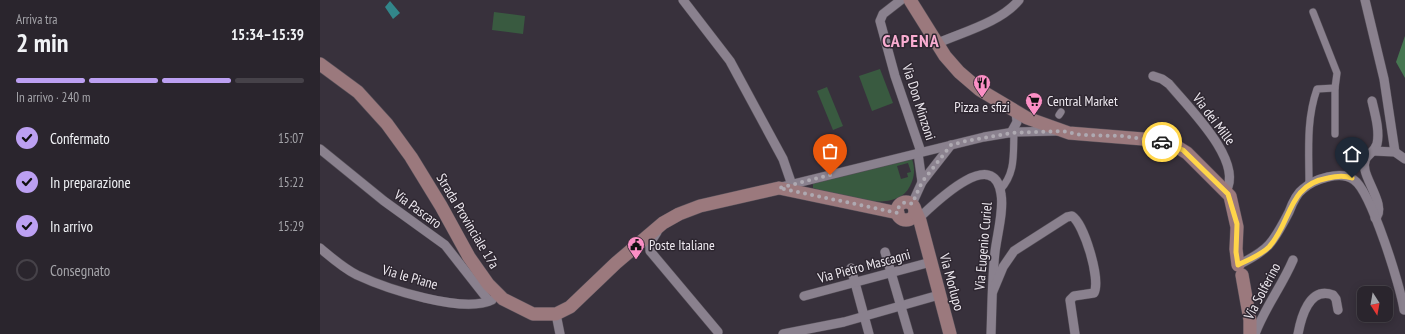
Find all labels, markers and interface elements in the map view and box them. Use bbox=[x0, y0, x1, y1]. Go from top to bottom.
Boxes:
text: Arriva tra bbox=[16, 11, 57, 28]
text: 15:34–15:39 bbox=[231, 25, 304, 44]
text: 2 min bbox=[16, 26, 69, 59]
district label: CAPENA bbox=[882, 29, 940, 52]
street label: Via Don Minzoni bbox=[898, 61, 940, 142]
restaurant icon: Pizza e sfizi bbox=[972, 73, 992, 98]
text: In arrivo · 240 m bbox=[16, 89, 90, 106]
street label: Via dei Mille bbox=[1188, 89, 1239, 149]
supermarket icon: Central Market bbox=[1024, 91, 1044, 116]
place label: Central Market bbox=[1047, 92, 1118, 110]
place label: Pizza e sfizi bbox=[954, 98, 1010, 116]
courier bbox=[1142, 122, 1182, 162]
icon: check bbox=[16, 127, 38, 149]
text: Confermato bbox=[50, 129, 110, 148]
text: 15:07 bbox=[278, 130, 304, 147]
icon: car bbox=[1151, 131, 1173, 153]
pin bbox=[813, 134, 847, 175]
pin bbox=[1335, 137, 1369, 178]
icon: bag bbox=[819, 140, 841, 162]
icon: home bbox=[1341, 143, 1363, 165]
street label: Strada Provinciale 17a bbox=[433, 170, 503, 272]
icon: check bbox=[16, 171, 38, 193]
text: In preparazione bbox=[50, 173, 131, 192]
text: 15:22 bbox=[278, 174, 304, 191]
street label: Via Pascaro bbox=[390, 185, 445, 232]
street label: Via Eugenio Curiel bbox=[970, 200, 996, 292]
icon: check bbox=[16, 215, 38, 237]
text: In arrivo bbox=[50, 217, 93, 236]
text: 15:29 bbox=[278, 218, 304, 235]
public building icon: Poste Italiane bbox=[626, 235, 646, 260]
place label: Poste Italiane bbox=[649, 236, 715, 254]
street label: Via Pietro Mascagni bbox=[815, 245, 912, 287]
street label: Via Morlupo bbox=[935, 251, 968, 313]
street label: Via le Piane bbox=[379, 260, 440, 294]
street label: Via Solferino bbox=[1239, 260, 1284, 323]
text: Consegnato bbox=[50, 261, 110, 280]
north arrow bbox=[1357, 286, 1393, 322]
map controls bbox=[1357, 286, 1393, 322]

